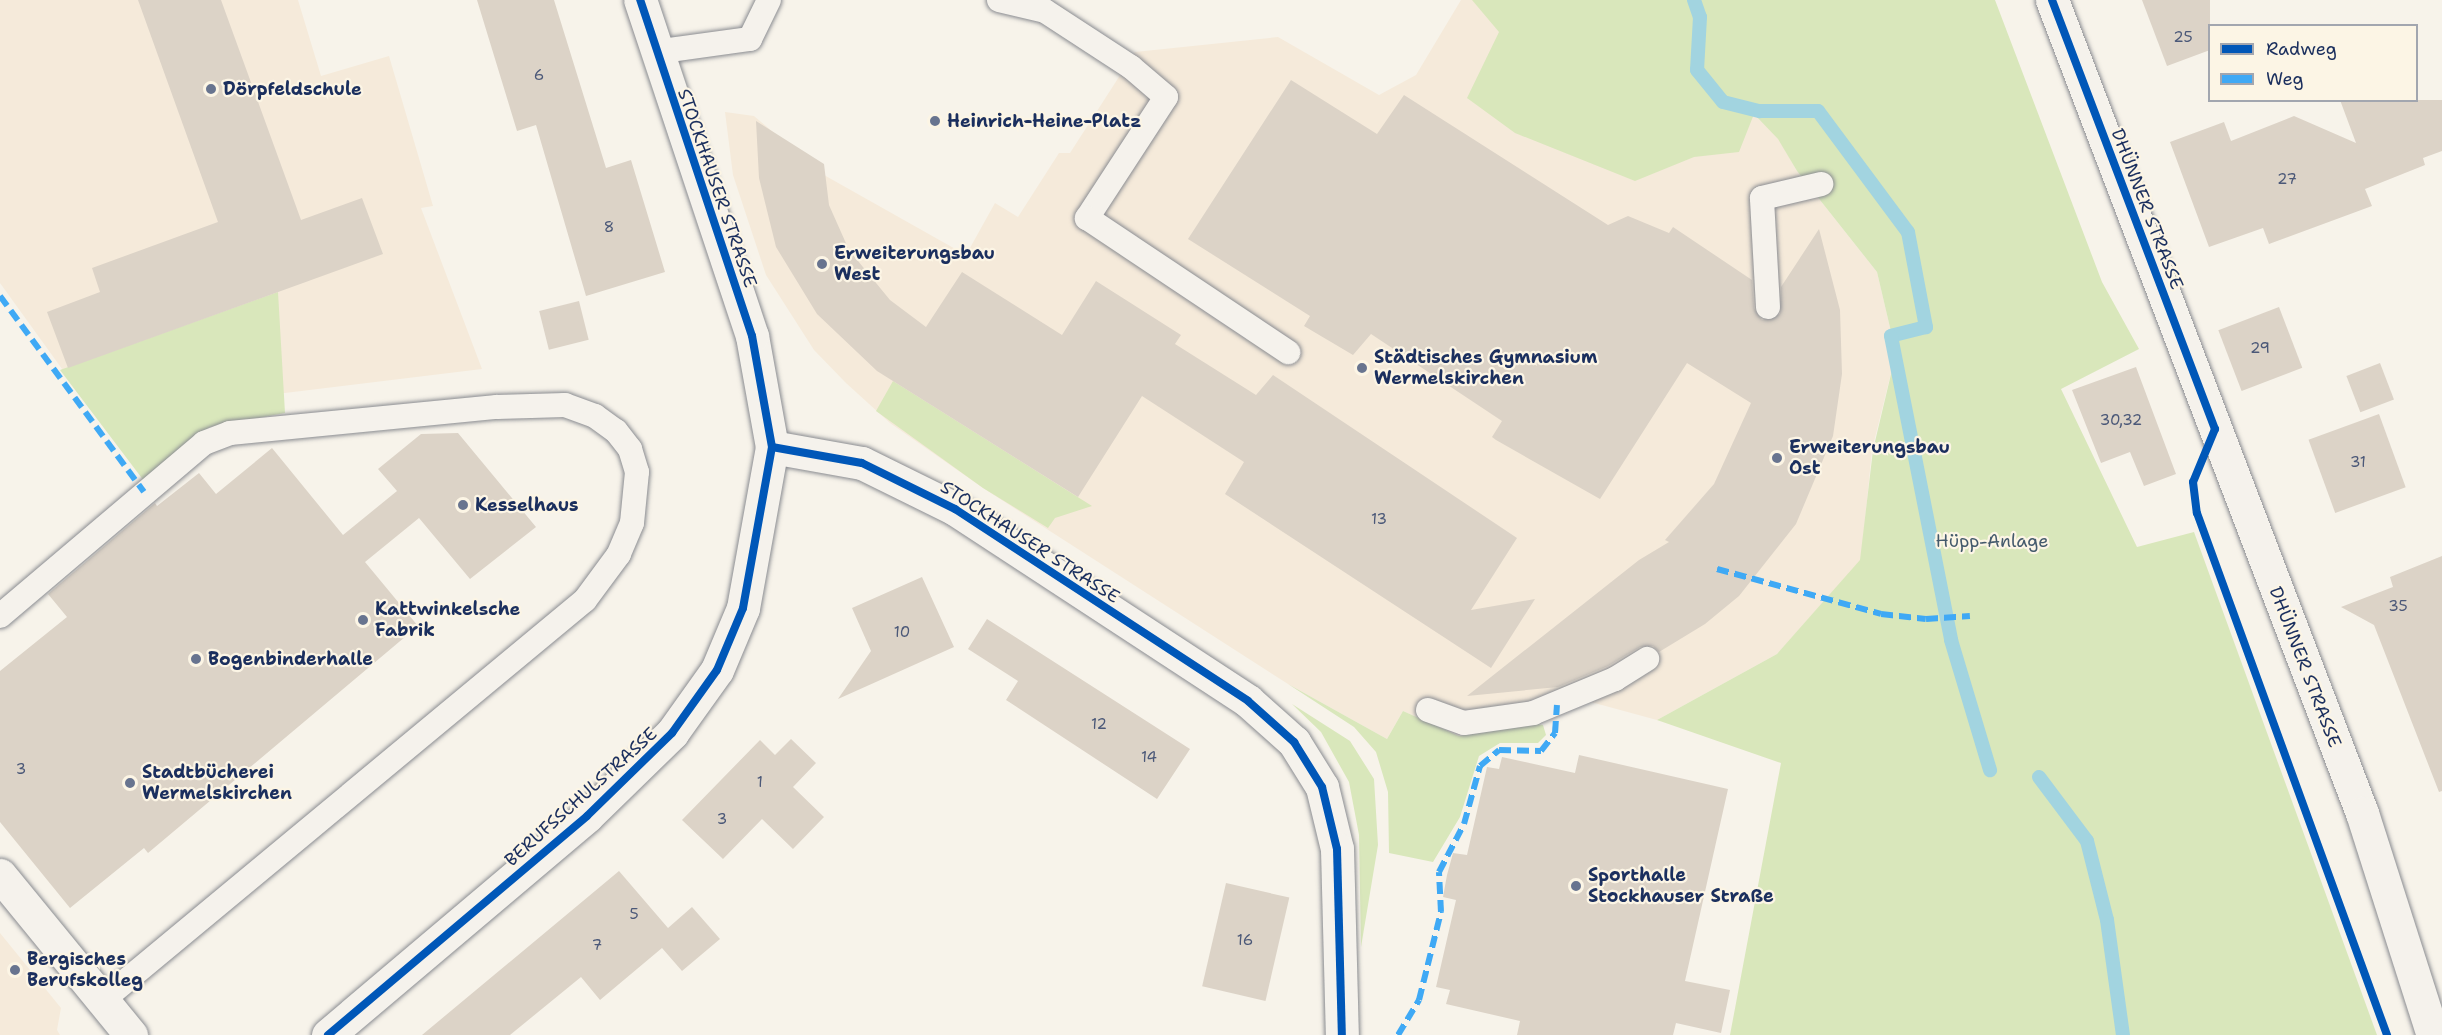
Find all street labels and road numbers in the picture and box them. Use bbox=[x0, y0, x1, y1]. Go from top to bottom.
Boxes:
street label: STOCKHAUSER STRASSE bbox=[673, 86, 761, 290]
street label: DHÜNNER STRASSE bbox=[2106, 126, 2188, 292]
street label: STOCKHAUSER STRASSE bbox=[937, 476, 1123, 608]
street label: DHÜNNER STRASSE bbox=[2264, 584, 2346, 750]
street label: BERUFSSCHULSTRASSE bbox=[500, 723, 662, 871]

